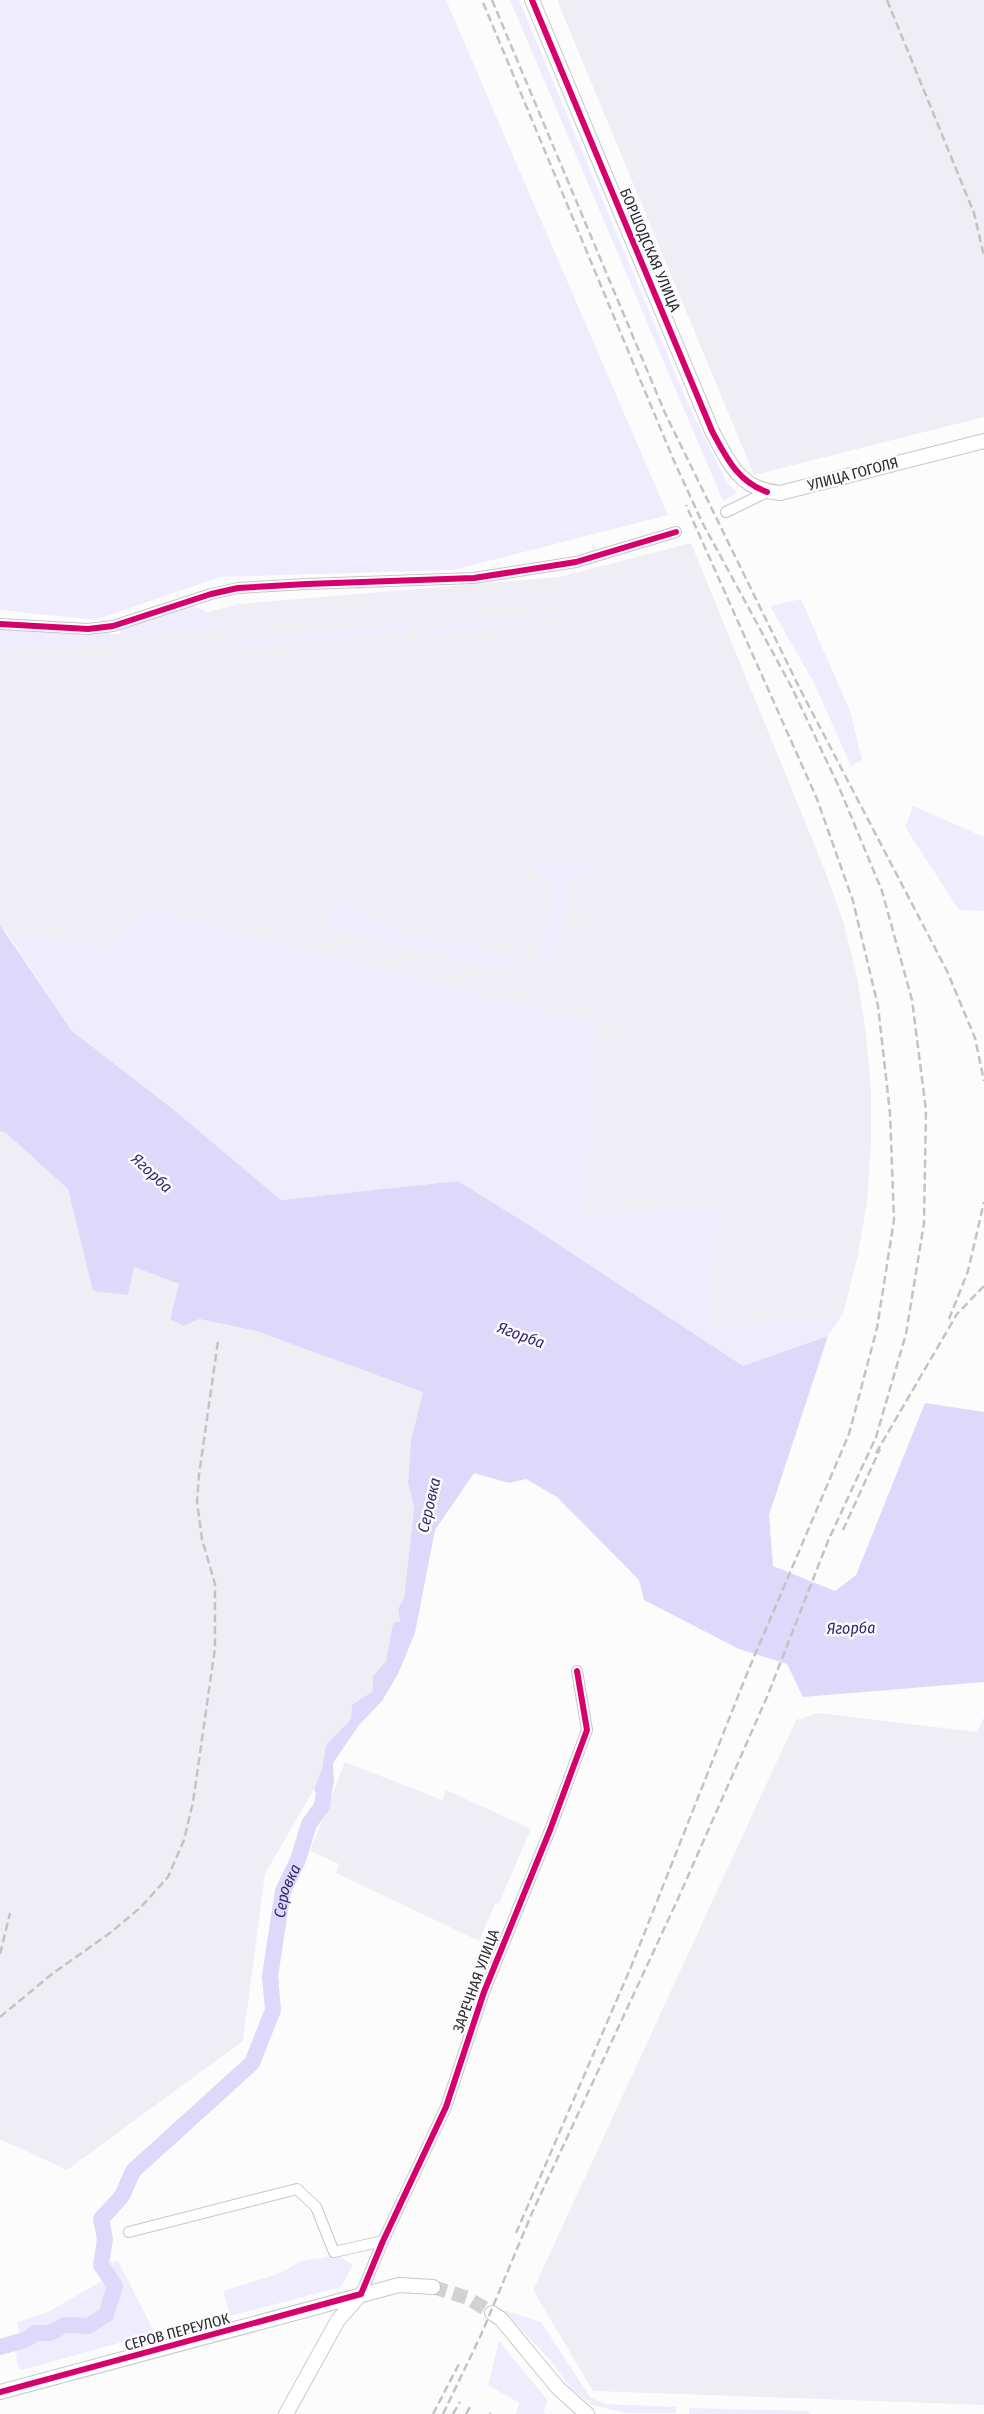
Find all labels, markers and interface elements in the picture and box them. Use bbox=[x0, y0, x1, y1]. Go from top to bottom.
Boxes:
street label: БОРШОДСКАЯ УЛИЦА bbox=[616, 186, 684, 314]
street label: УЛИЦА ГОГОЛЯ bbox=[805, 453, 900, 495]
water label: Ягорба bbox=[127, 1149, 176, 1197]
water label: Ягорба bbox=[494, 1317, 547, 1352]
water label: Серовка bbox=[413, 1476, 445, 1534]
water label: Ягорба bbox=[825, 1618, 876, 1638]
water label: Серовка bbox=[270, 1861, 304, 1919]
street label: ЗАРЕЧНАЯ УЛИЦА bbox=[449, 1927, 503, 2035]
street label: СЕРОВ ПЕРЕУЛОК bbox=[123, 2309, 231, 2355]

